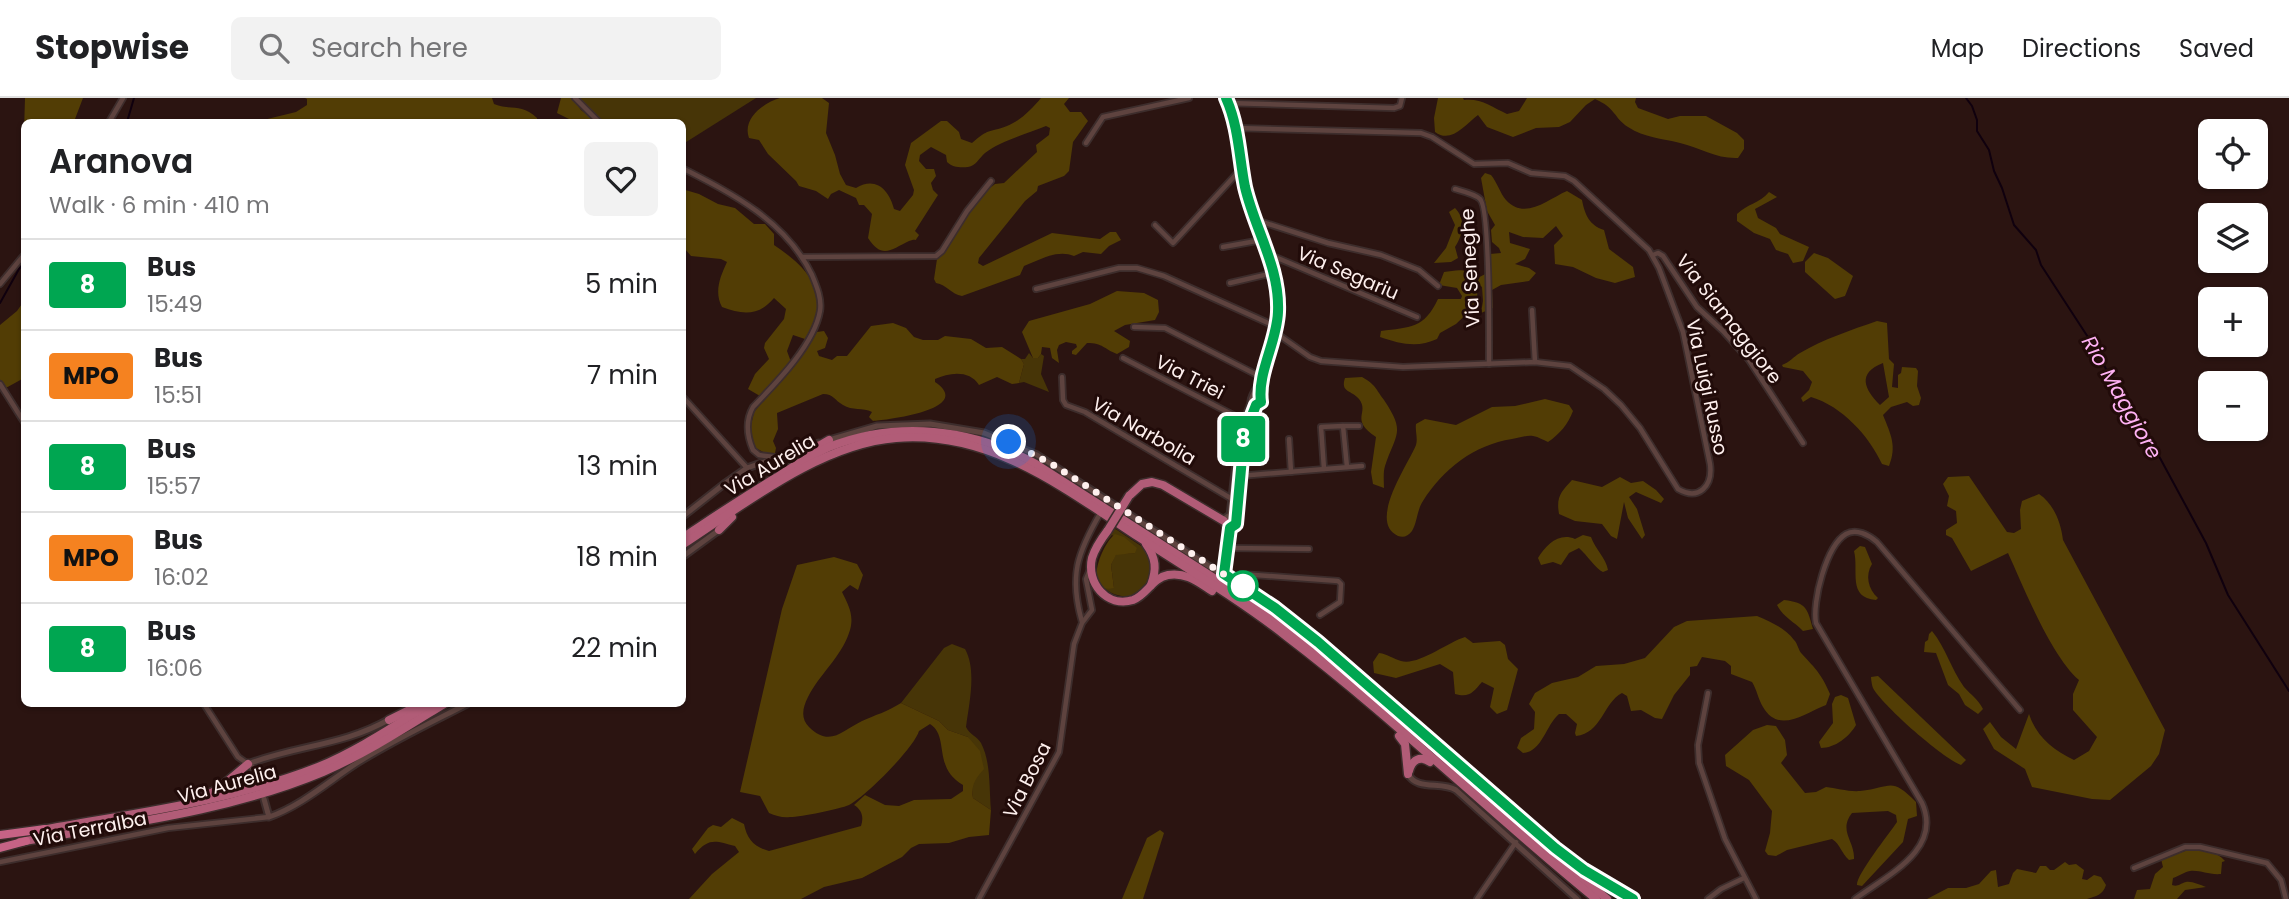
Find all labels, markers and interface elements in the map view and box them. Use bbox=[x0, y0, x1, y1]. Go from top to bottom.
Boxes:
search box bbox=[231, 17, 721, 80]
text: Stopwise bbox=[35, 24, 189, 71]
icon: search bbox=[255, 29, 293, 67]
text: Search here bbox=[311, 30, 468, 66]
text: Map bbox=[1931, 32, 1984, 65]
text: Directions bbox=[2022, 32, 2141, 65]
text: Saved bbox=[2179, 32, 2254, 65]
map controls bbox=[2198, 119, 2268, 441]
button: locate bbox=[2198, 119, 2268, 189]
text: Aranova bbox=[49, 138, 193, 185]
button: heart bbox=[584, 142, 658, 216]
text: Walk · 6 min · 410 m bbox=[49, 189, 270, 221]
button: layers bbox=[2198, 203, 2268, 273]
street label: Via Seneghe bbox=[1453, 208, 1487, 328]
street label: Via Segariu bbox=[1293, 239, 1403, 307]
street label: Via Siamaggiore bbox=[1670, 248, 1788, 390]
text: Bus bbox=[147, 249, 196, 285]
text: 5 min bbox=[585, 266, 658, 302]
text: 8 bbox=[80, 268, 95, 301]
button: + bbox=[2198, 287, 2268, 357]
text: 15:49 bbox=[147, 288, 203, 320]
street label: Via Luigi Russo bbox=[1679, 316, 1735, 458]
water label: Rio Maggiore bbox=[2075, 330, 2169, 464]
text: Bus bbox=[154, 340, 203, 376]
street label: Via Triei bbox=[1151, 348, 1229, 406]
text: 7 min bbox=[587, 357, 658, 393]
text: MPO bbox=[63, 359, 119, 392]
button: − bbox=[2198, 371, 2268, 441]
text: 15:51 bbox=[154, 379, 202, 411]
street label: Via Narbolia bbox=[1087, 390, 1201, 472]
line badge: 8 bbox=[1220, 416, 1266, 462]
text: 8 bbox=[1235, 422, 1251, 455]
your location bbox=[991, 424, 1026, 459]
street label: Via Aurelia bbox=[720, 427, 820, 503]
text: Bus bbox=[147, 431, 196, 467]
text: 13 min bbox=[578, 448, 658, 484]
text: 8 bbox=[80, 450, 95, 483]
text: 15:57 bbox=[147, 470, 201, 502]
text: Bus bbox=[154, 522, 203, 558]
text: 18 min bbox=[577, 539, 658, 575]
text: MPO bbox=[63, 541, 119, 574]
text: 16:02 bbox=[154, 561, 208, 593]
unlabelled marker bbox=[1228, 571, 1258, 601]
text: Bus bbox=[147, 613, 196, 649]
text: 22 min bbox=[571, 630, 658, 666]
text: 8 bbox=[80, 632, 95, 665]
text: 16:06 bbox=[147, 652, 203, 684]
street label: Via Bosa bbox=[996, 737, 1058, 823]
street label: Via Aurelia bbox=[175, 758, 279, 810]
street label: Via Terralba bbox=[31, 805, 149, 853]

